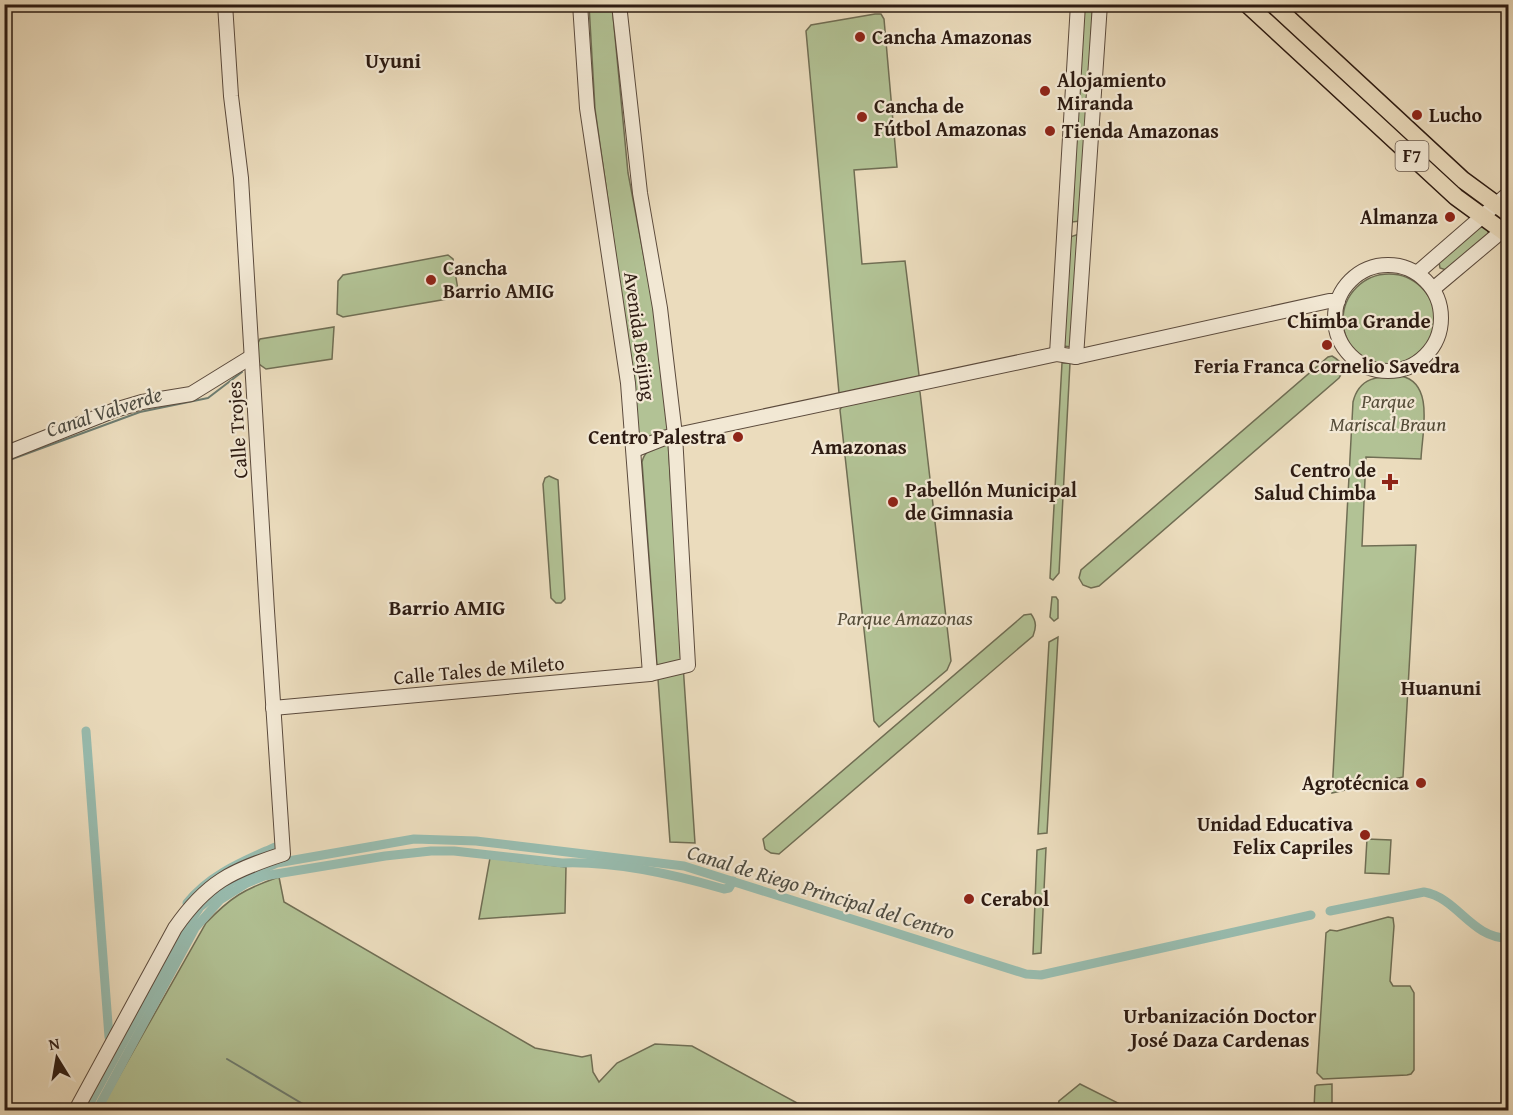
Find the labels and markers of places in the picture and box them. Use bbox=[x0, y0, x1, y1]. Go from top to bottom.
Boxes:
place label: Cancha Amazonas bbox=[872, 22, 1032, 51]
marker: Cancha Amazonas bbox=[853, 30, 867, 44]
place label: Alojamiento Miranda bbox=[1057, 65, 1166, 117]
marker: Alojamiento Miranda bbox=[1038, 84, 1052, 98]
place label: Cancha de Fútbol Amazonas bbox=[874, 91, 1027, 143]
place label: Lucho bbox=[1429, 100, 1483, 129]
marker: Lucho bbox=[1410, 108, 1424, 122]
marker: Cancha de Fútbol Amazonas bbox=[855, 110, 869, 124]
place label: Tienda Amazonas bbox=[1062, 116, 1219, 145]
marker: Tienda Amazonas bbox=[1043, 124, 1057, 138]
place label: Almanza bbox=[1360, 202, 1439, 231]
marker: Almanza bbox=[1443, 210, 1457, 224]
place label: Cancha Barrio AMIG bbox=[443, 253, 554, 305]
marker: Cancha Barrio AMIG bbox=[424, 273, 438, 287]
marker: Feria Franca Cornelio Savedra bbox=[1320, 338, 1334, 352]
place label: Feria Franca Cornelio Savedra bbox=[1194, 351, 1461, 380]
place label: Centro Palestra bbox=[588, 422, 727, 451]
marker: Centro Palestra bbox=[731, 430, 745, 444]
place label: Centro de Salud Chimba bbox=[1254, 455, 1377, 507]
marker: Centro de Salud Chimba bbox=[1381, 473, 1399, 491]
place label: Pabellón Municipal de Gimnasia bbox=[905, 475, 1077, 527]
marker: Pabellón Municipal de Gimnasia bbox=[886, 495, 900, 509]
place label: Agrotécnica bbox=[1302, 768, 1410, 797]
marker: Agrotécnica bbox=[1414, 776, 1428, 790]
place label: Unidad Educativa Felix Capriles bbox=[1197, 809, 1354, 861]
marker: Unidad Educativa Felix Capriles bbox=[1358, 828, 1372, 842]
place label: Cerabol bbox=[981, 884, 1049, 913]
marker: Cerabol bbox=[962, 892, 976, 906]

